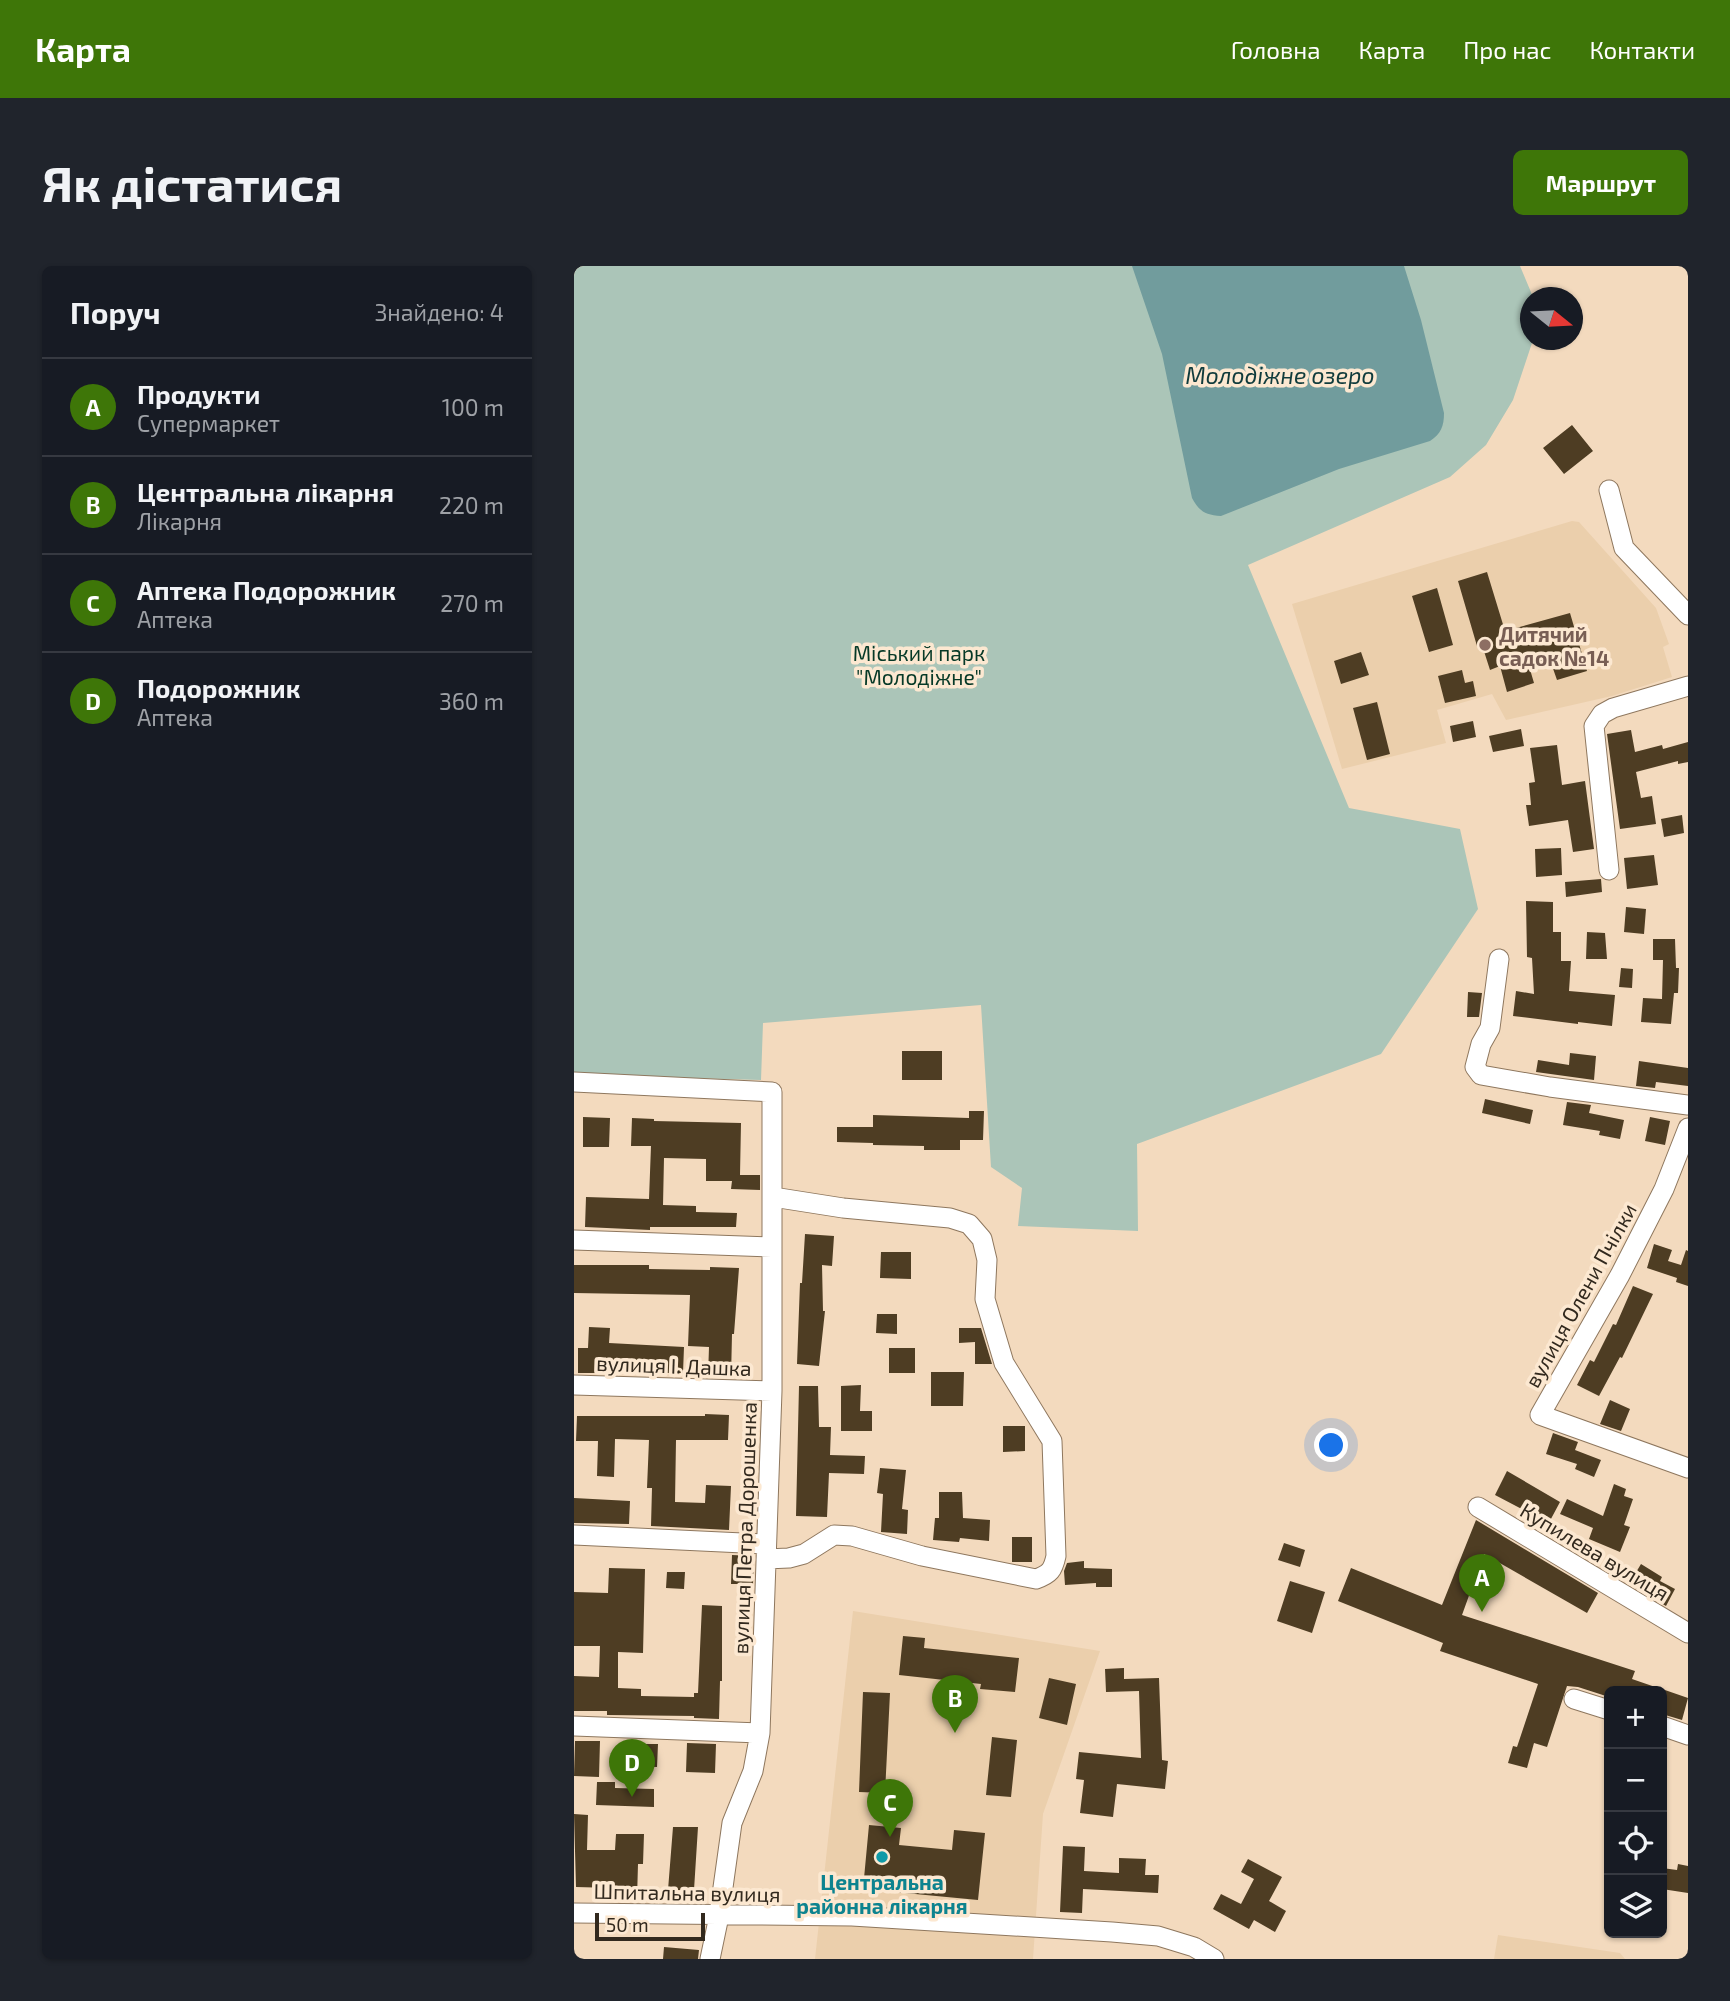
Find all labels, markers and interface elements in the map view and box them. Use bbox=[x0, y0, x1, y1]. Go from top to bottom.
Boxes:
text: Карта bbox=[35, 29, 131, 69]
text: Головна bbox=[1231, 35, 1321, 64]
text: Карта bbox=[1359, 35, 1425, 64]
text: Про нас bbox=[1463, 35, 1551, 64]
text: Контакти bbox=[1589, 35, 1695, 64]
button: Маршрут bbox=[1513, 150, 1688, 215]
text: Як дістатися bbox=[42, 153, 342, 212]
north arrow bbox=[1520, 287, 1583, 350]
text: Поруч bbox=[70, 294, 160, 330]
text: Знайдено: 4 bbox=[375, 298, 504, 326]
water label: Молодіжне озеро bbox=[1186, 361, 1374, 389]
text: Продукти bbox=[137, 378, 260, 409]
text: A bbox=[85, 393, 101, 421]
text: 100 m bbox=[442, 393, 504, 421]
text: Супермаркет bbox=[137, 409, 280, 437]
text: Центральна лікарня bbox=[137, 476, 394, 507]
text: B bbox=[86, 491, 100, 519]
text: 220 m bbox=[439, 491, 504, 519]
text: Лікарня bbox=[137, 507, 222, 535]
text: Аптека Подорожник bbox=[137, 574, 396, 605]
text: C bbox=[86, 589, 100, 617]
text: 270 m bbox=[440, 589, 504, 617]
text: Аптека bbox=[137, 605, 213, 633]
place label: Дитячий садок №14 bbox=[1499, 621, 1609, 670]
marker: Дитячий садок №14 bbox=[1477, 637, 1493, 653]
park label: Міський парк "Молодіжне" bbox=[853, 640, 985, 689]
text: Подорожник bbox=[137, 672, 300, 703]
text: D bbox=[85, 687, 101, 715]
text: 360 m bbox=[439, 687, 504, 715]
text: Аптека bbox=[137, 703, 213, 731]
street label: вулиця Олени Пчілки bbox=[1519, 1199, 1642, 1392]
street label: вулиця І. Дашка bbox=[596, 1350, 752, 1381]
street label: вулиця Петра Дорошенка bbox=[727, 1401, 762, 1655]
your location bbox=[1314, 1428, 1348, 1462]
street label: Купилева вулиця bbox=[1516, 1497, 1674, 1606]
pin: A bbox=[1459, 1554, 1505, 1612]
pin: B bbox=[932, 1675, 978, 1733]
map controls bbox=[1604, 1686, 1667, 1938]
button: + bbox=[1604, 1686, 1667, 1749]
pin: D bbox=[609, 1739, 655, 1797]
button: − bbox=[1604, 1749, 1667, 1812]
pin: C bbox=[867, 1779, 913, 1837]
button: locate bbox=[1604, 1812, 1667, 1875]
marker: Центральна районна лікарня bbox=[874, 1849, 890, 1865]
place label: Центральна районна лікарня bbox=[796, 1869, 968, 1918]
button: layers bbox=[1604, 1875, 1667, 1938]
street label: Шпитальна вулиця bbox=[593, 1878, 781, 1907]
scale bar bbox=[595, 1910, 705, 1942]
text: 50 m bbox=[606, 1913, 649, 1936]

